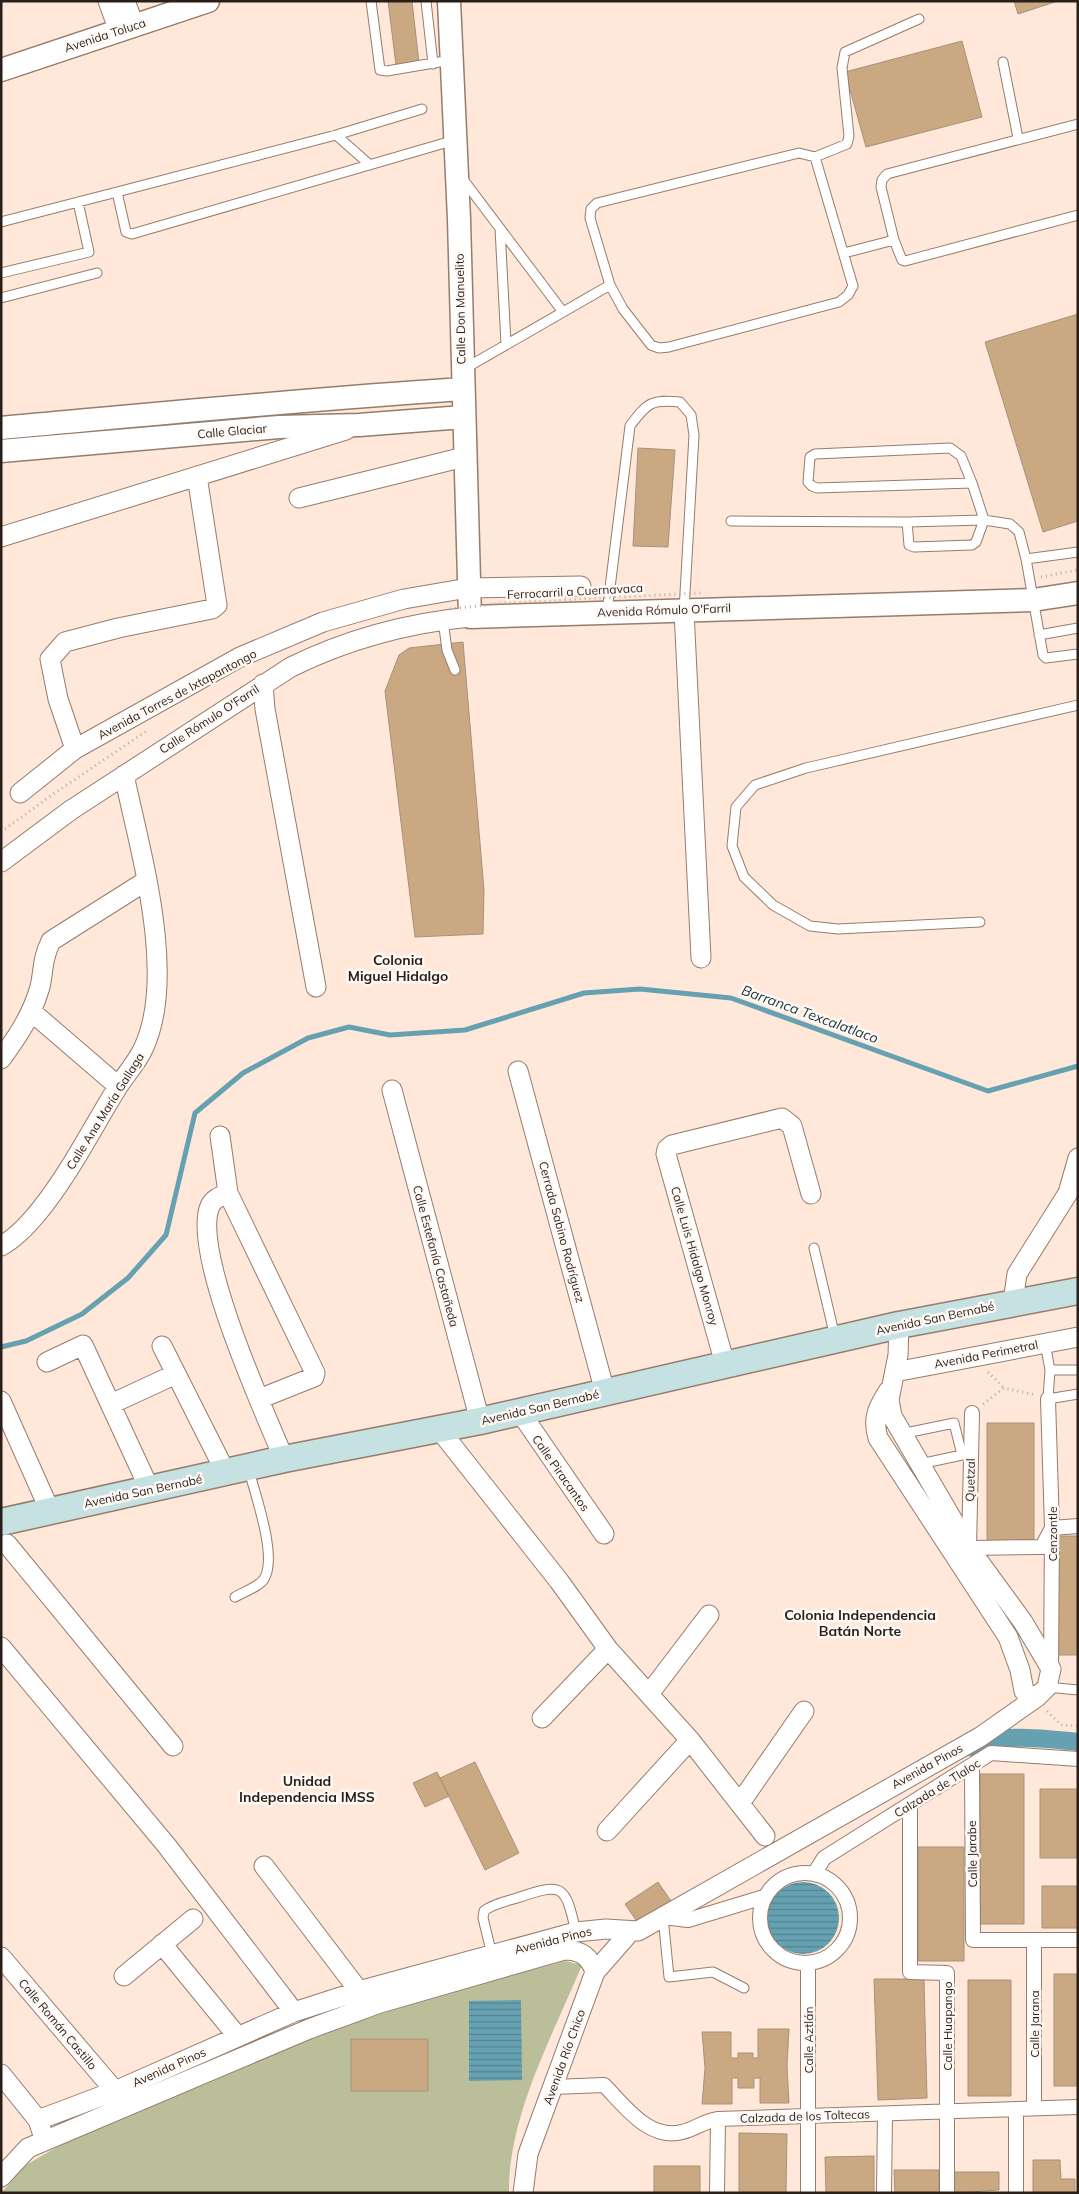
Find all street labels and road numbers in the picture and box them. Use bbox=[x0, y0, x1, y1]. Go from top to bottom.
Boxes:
street label: Avenida Toluca bbox=[62, 15, 148, 55]
street label: Calle Don Manuelito bbox=[452, 253, 468, 365]
street label: Calle Glaciar bbox=[197, 420, 268, 442]
street label: Ferrocarril a Cuernavaca bbox=[507, 580, 643, 602]
street label: Avenida Rómulo O'Farril bbox=[597, 600, 731, 620]
street label: Avenida Torres de Ixtapantongo bbox=[95, 646, 259, 742]
street label: Calle Rómulo O'Farril bbox=[156, 681, 262, 757]
street label: Calle Ana María Gallaga bbox=[63, 1050, 147, 1172]
street label: Cerrada Sabino Rodríguez bbox=[536, 1160, 588, 1304]
street label: Calle Estefanía Castañeda bbox=[410, 1184, 462, 1328]
street label: Calle Luis Hidalgo Monroy bbox=[668, 1185, 722, 1328]
street label: Avenida San Bernabé bbox=[874, 1298, 996, 1338]
street label: Avenida Perimetral bbox=[933, 1337, 1039, 1371]
street label: Avenida San Bernabé bbox=[480, 1386, 600, 1428]
street label: Calle Piracantos bbox=[529, 1432, 593, 1514]
street label: Quetzal bbox=[962, 1458, 978, 1502]
street label: Avenida San Bernabé bbox=[82, 1471, 204, 1511]
street label: Cenzontle bbox=[1045, 1507, 1060, 1561]
street label: Avenida Pinos bbox=[889, 1740, 965, 1792]
street label: Calzada de Tlaloc bbox=[891, 1755, 983, 1821]
street label: Calle Jarabe bbox=[964, 1820, 980, 1888]
street label: Avenida Pinos bbox=[513, 1923, 593, 1957]
street label: Calle Román Castillo bbox=[16, 1975, 101, 2073]
street label: Calle Huapango bbox=[940, 1981, 955, 2071]
street label: Calle Jarana bbox=[1027, 1990, 1042, 2058]
street label: Avenida Río Chico bbox=[540, 2007, 588, 2107]
street label: Calle Aztlán bbox=[801, 2007, 816, 2073]
street label: Avenida Pinos bbox=[130, 2044, 208, 2090]
street label: Calzada de los Toltecas bbox=[740, 2106, 870, 2126]

